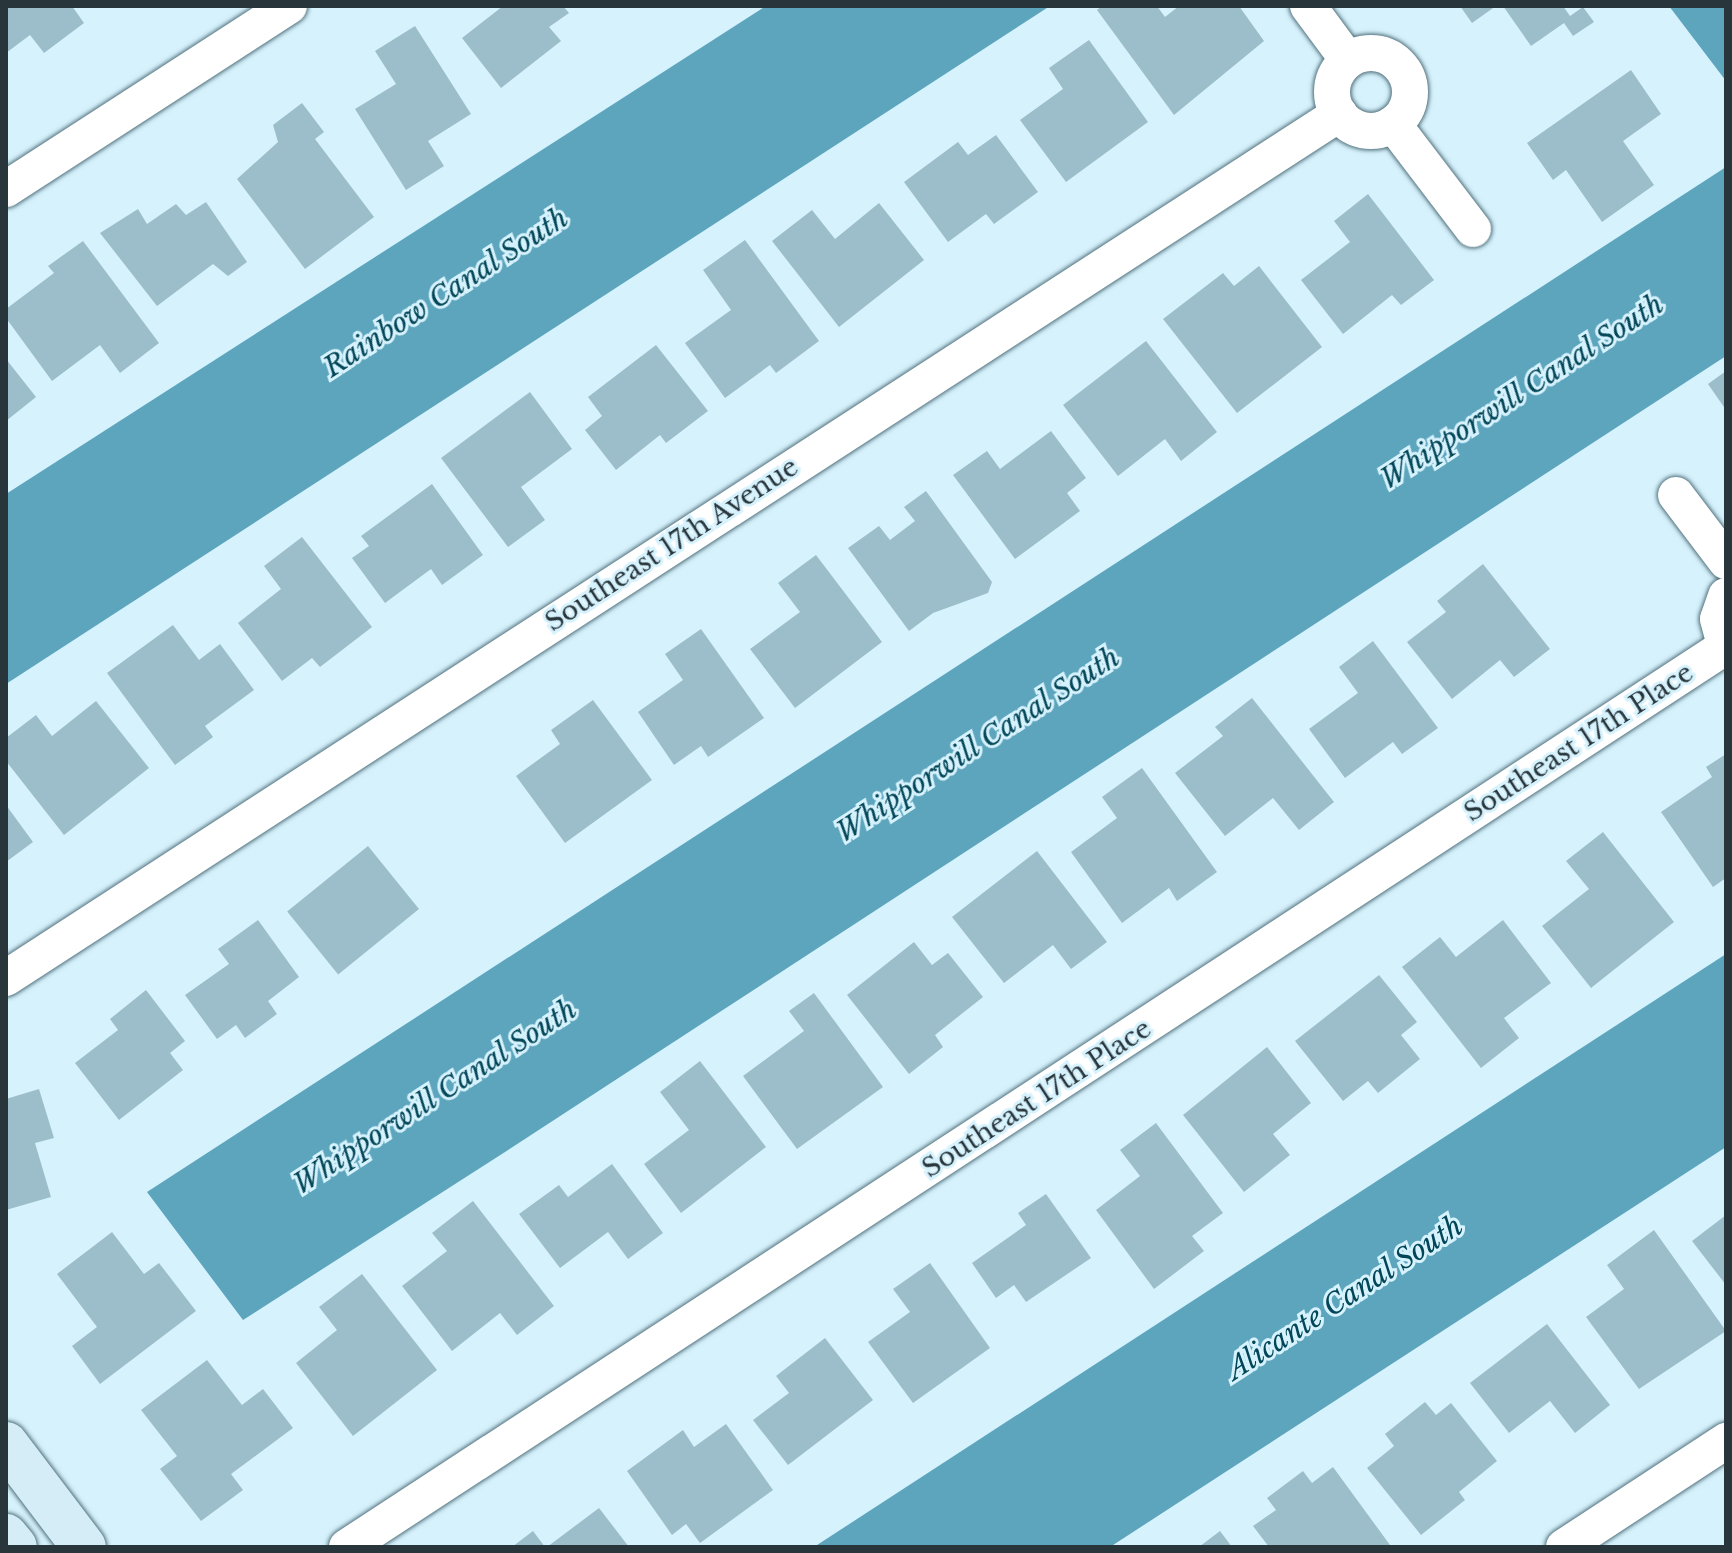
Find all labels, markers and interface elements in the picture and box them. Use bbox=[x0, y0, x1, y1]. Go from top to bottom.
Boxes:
water label: Rainbow Canal South bbox=[317, 201, 575, 385]
water label: Whipporwill Canal South bbox=[1373, 287, 1671, 497]
street label: Southeast 17th Avenue bbox=[539, 451, 805, 639]
water label: Whipporwill Canal South bbox=[829, 640, 1127, 850]
street label: Southeast 17th Place bbox=[1459, 657, 1699, 829]
water label: Whipporwill Canal South bbox=[286, 992, 584, 1202]
street label: Southeast 17th Place bbox=[917, 1013, 1157, 1185]
water label: Alicante Canal South bbox=[1220, 1209, 1470, 1387]

